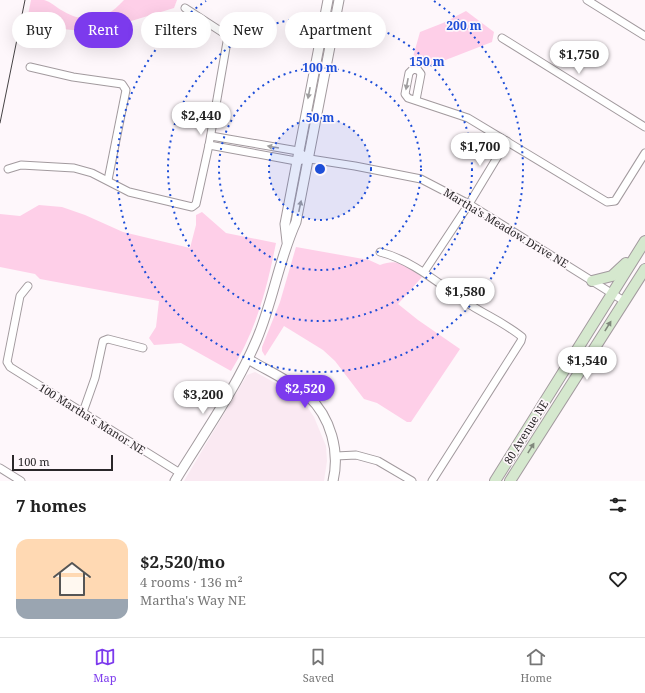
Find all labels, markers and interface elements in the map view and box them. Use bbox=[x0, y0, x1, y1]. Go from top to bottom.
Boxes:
chip: Buy bbox=[12, 12, 66, 48]
chip: Rent bbox=[74, 12, 133, 48]
chip: Filters bbox=[141, 12, 211, 48]
chip: New bbox=[219, 12, 277, 48]
chip: Apartment bbox=[285, 12, 386, 48]
text: 200 m bbox=[446, 17, 482, 34]
pin: $1,750 bbox=[546, 41, 612, 75]
text: $1,750 bbox=[559, 45, 599, 63]
text: 150 m bbox=[409, 53, 445, 70]
text: 100 m bbox=[302, 59, 338, 76]
one-way arrow bbox=[404, 78, 410, 90]
one-way arrow bbox=[306, 87, 312, 99]
pin: $2,440 bbox=[168, 102, 234, 136]
text: $2,440 bbox=[181, 106, 221, 124]
text: 50 m bbox=[306, 109, 334, 126]
pin: $1,700 bbox=[447, 133, 513, 167]
text: $1,700 bbox=[460, 137, 500, 155]
one-way arrow bbox=[267, 144, 279, 150]
centre of rings bbox=[313, 162, 327, 176]
street label: Martha's Meadow Drive NE bbox=[441, 184, 572, 271]
one-way arrow bbox=[297, 199, 303, 212]
pin: $1,580 bbox=[432, 278, 498, 312]
text: $1,580 bbox=[445, 282, 485, 300]
one-way arrow bbox=[604, 321, 612, 331]
pin: $1,540 bbox=[554, 347, 620, 381]
text: $1,540 bbox=[567, 351, 607, 369]
pin: $2,520 bbox=[272, 375, 338, 409]
text: $2,520 bbox=[285, 379, 325, 397]
street label: 100 Martha's Manor NE bbox=[36, 380, 149, 458]
pin: $3,200 bbox=[170, 381, 236, 415]
text: $3,200 bbox=[183, 385, 223, 403]
street label: 80 Avenue NE bbox=[500, 397, 551, 466]
one-way arrow bbox=[528, 442, 535, 454]
scale bar bbox=[12, 453, 113, 472]
text: 100 m bbox=[18, 454, 50, 469]
text: 7 homes bbox=[16, 494, 86, 517]
icon: filters bbox=[607, 494, 629, 516]
text: $2,520/mo bbox=[140, 550, 225, 573]
icon: home bbox=[48, 555, 96, 603]
icon: heart bbox=[607, 568, 629, 590]
text: 4 rooms · 136 m² bbox=[140, 573, 243, 591]
text: Martha's Way NE bbox=[140, 591, 246, 609]
tab: Map bbox=[93, 646, 116, 685]
tab: Saved bbox=[303, 646, 334, 685]
tab: Home bbox=[520, 646, 552, 685]

